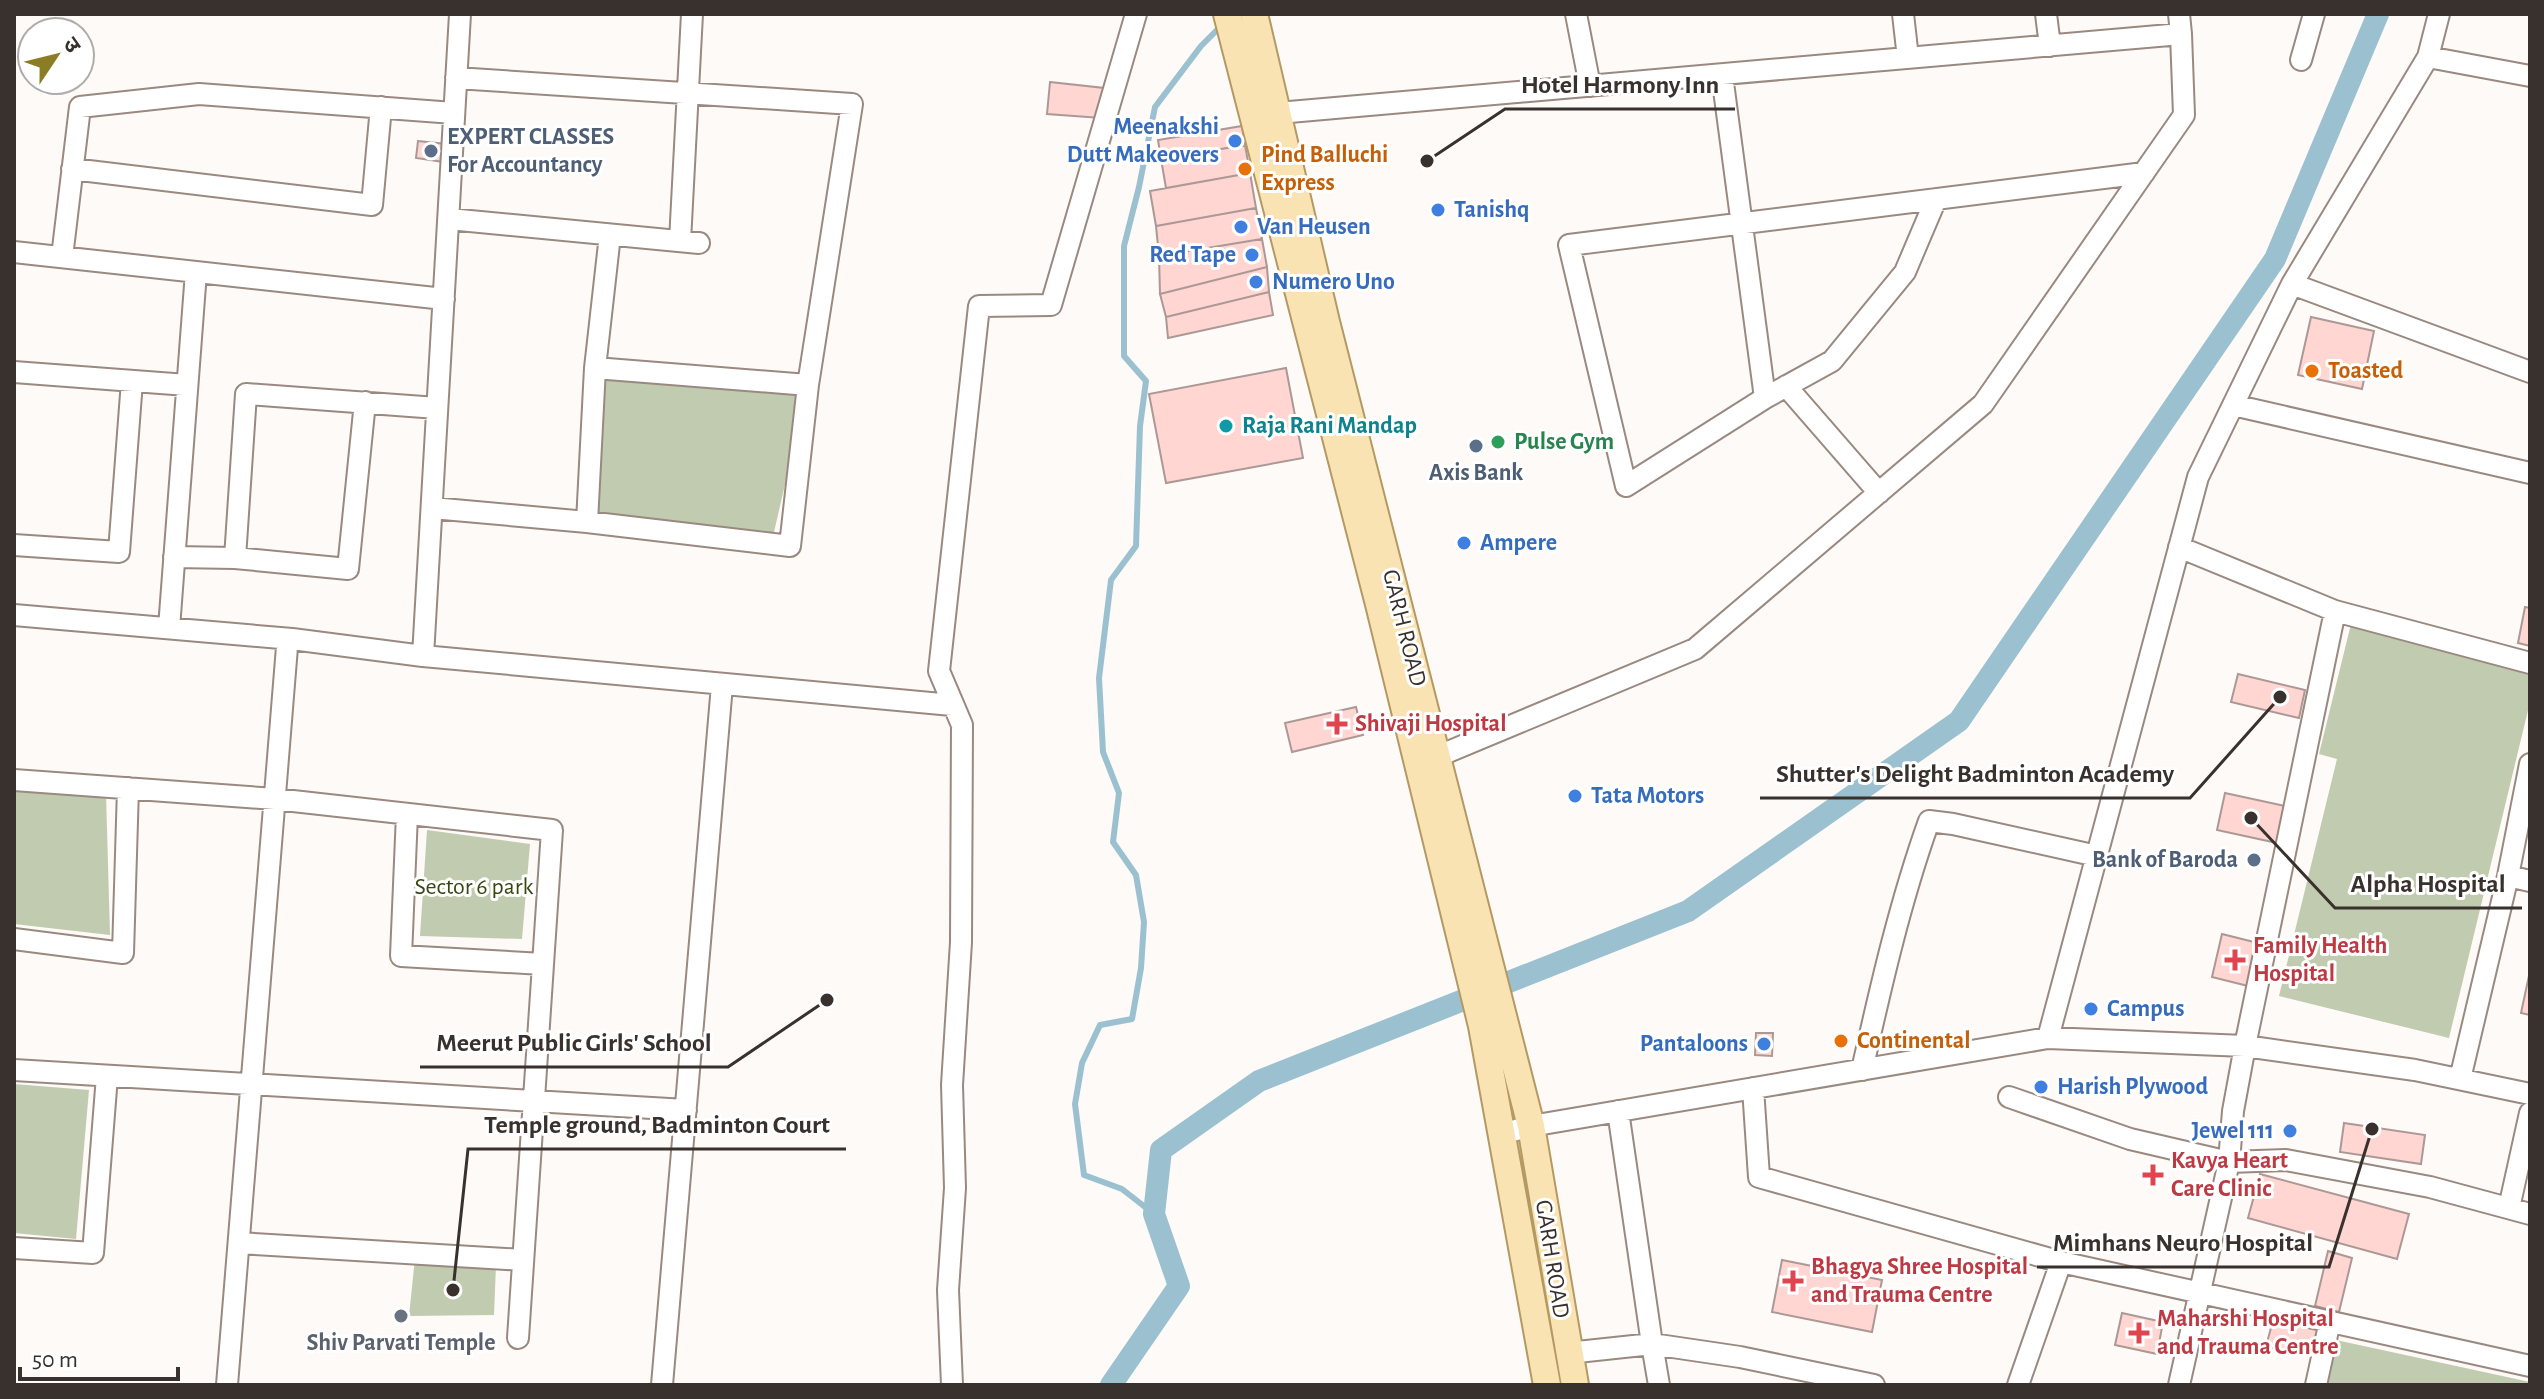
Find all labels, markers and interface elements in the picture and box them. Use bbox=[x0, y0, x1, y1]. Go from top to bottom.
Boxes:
north arrow bbox=[16, 16, 96, 96]
text: उ bbox=[59, 34, 85, 58]
callout: Hotel Harmony Inn bbox=[1505, 59, 1735, 109]
text: Hotel Harmony Inn bbox=[1521, 72, 1719, 98]
place label: Meenakshi Dutt Makeovers bbox=[1067, 115, 1219, 167]
place label: EXPERT CLASSES For Accountancy bbox=[447, 125, 614, 177]
marker: Meenakshi Dutt Makeovers bbox=[1226, 132, 1244, 150]
marker: EXPERT CLASSES For Accountancy bbox=[422, 142, 440, 160]
place label: Pind Balluchi Express bbox=[1261, 143, 1388, 195]
marker: Pind Balluchi Express bbox=[1236, 160, 1254, 178]
place label: Tanishq bbox=[1454, 198, 1529, 222]
marker: Tanishq bbox=[1429, 201, 1447, 219]
place label: Van Heusen bbox=[1257, 215, 1371, 239]
marker: Van Heusen bbox=[1232, 218, 1250, 236]
place label: Red Tape bbox=[1149, 243, 1236, 267]
marker: Red Tape bbox=[1243, 246, 1261, 264]
place label: Numero Uno bbox=[1272, 270, 1395, 294]
marker: Numero Uno bbox=[1247, 273, 1265, 291]
place label: Toasted bbox=[2328, 359, 2403, 383]
marker: Toasted bbox=[2303, 362, 2321, 380]
place label: Raja Rani Mandap bbox=[1242, 414, 1417, 438]
marker: Raja Rani Mandap bbox=[1217, 417, 1235, 435]
place label: Pulse Gym bbox=[1514, 430, 1614, 454]
marker: Pulse Gym bbox=[1489, 433, 1507, 451]
marker: Axis Bank bbox=[1467, 437, 1485, 455]
place label: Axis Bank bbox=[1429, 461, 1523, 485]
place label: Ampere bbox=[1480, 531, 1557, 555]
marker: Ampere bbox=[1455, 534, 1473, 552]
street label: GARH ROAD bbox=[1378, 567, 1430, 689]
place label: Shivaji Hospital bbox=[1355, 712, 1506, 736]
marker: Shivaji Hospital bbox=[1326, 713, 1348, 735]
callout: Shutter's Delight Badminton Academy bbox=[1760, 748, 2190, 798]
text: Shutter's Delight Badminton Academy bbox=[1776, 761, 2174, 787]
place label: Tata Motors bbox=[1591, 784, 1704, 808]
marker: Tata Motors bbox=[1566, 787, 1584, 805]
place label: Bank of Baroda bbox=[2092, 848, 2238, 872]
marker: Bank of Baroda bbox=[2245, 851, 2263, 869]
callout: Alpha Hospital bbox=[2335, 858, 2522, 908]
text: Alpha Hospital bbox=[2350, 871, 2506, 897]
park label: Sector 6 park bbox=[415, 875, 533, 899]
place label: Family Health Hospital bbox=[2253, 934, 2387, 986]
marker: Family Health Hospital bbox=[2224, 949, 2246, 971]
place label: Campus bbox=[2107, 997, 2184, 1021]
marker: Campus bbox=[2082, 1000, 2100, 1018]
callout: Meerut Public Girls' School bbox=[420, 1017, 728, 1067]
place label: Continental bbox=[1857, 1029, 1971, 1053]
text: Meerut Public Girls' School bbox=[436, 1030, 712, 1056]
place label: Pantaloons bbox=[1640, 1032, 1748, 1056]
marker: Continental bbox=[1832, 1032, 1850, 1050]
marker: Pantaloons bbox=[1755, 1035, 1773, 1053]
place label: Harish Plywood bbox=[2057, 1075, 2208, 1099]
marker: Harish Plywood bbox=[2032, 1078, 2050, 1096]
callout: Temple ground, Badminton Court bbox=[468, 1099, 846, 1149]
text: Temple ground, Badminton Court bbox=[484, 1112, 830, 1138]
place label: Jewel 111 bbox=[2192, 1119, 2274, 1143]
marker: Jewel 111 bbox=[2281, 1122, 2299, 1140]
place label: Kavya Heart Care Clinic bbox=[2171, 1149, 2288, 1201]
marker: Kavya Heart Care Clinic bbox=[2142, 1164, 2164, 1186]
street label: GARH ROAD bbox=[1531, 1198, 1573, 1320]
callout: Mimhans Neuro Hospital bbox=[2037, 1217, 2329, 1267]
text: Mimhans Neuro Hospital bbox=[2053, 1230, 2313, 1256]
place label: Bhagya Shree Hospital and Trauma Centre bbox=[1811, 1255, 2028, 1307]
marker: Bhagya Shree Hospital and Trauma Centre bbox=[1782, 1270, 1804, 1292]
marker: Shiv Parvati Temple bbox=[392, 1307, 410, 1325]
place label: Maharshi Hospital and Trauma Centre bbox=[2157, 1307, 2338, 1359]
marker: Maharshi Hospital and Trauma Centre bbox=[2128, 1322, 2150, 1344]
scale bar bbox=[20, 1331, 178, 1381]
place label: Shiv Parvati Temple bbox=[306, 1331, 496, 1355]
text: 50 m bbox=[32, 1348, 78, 1372]

